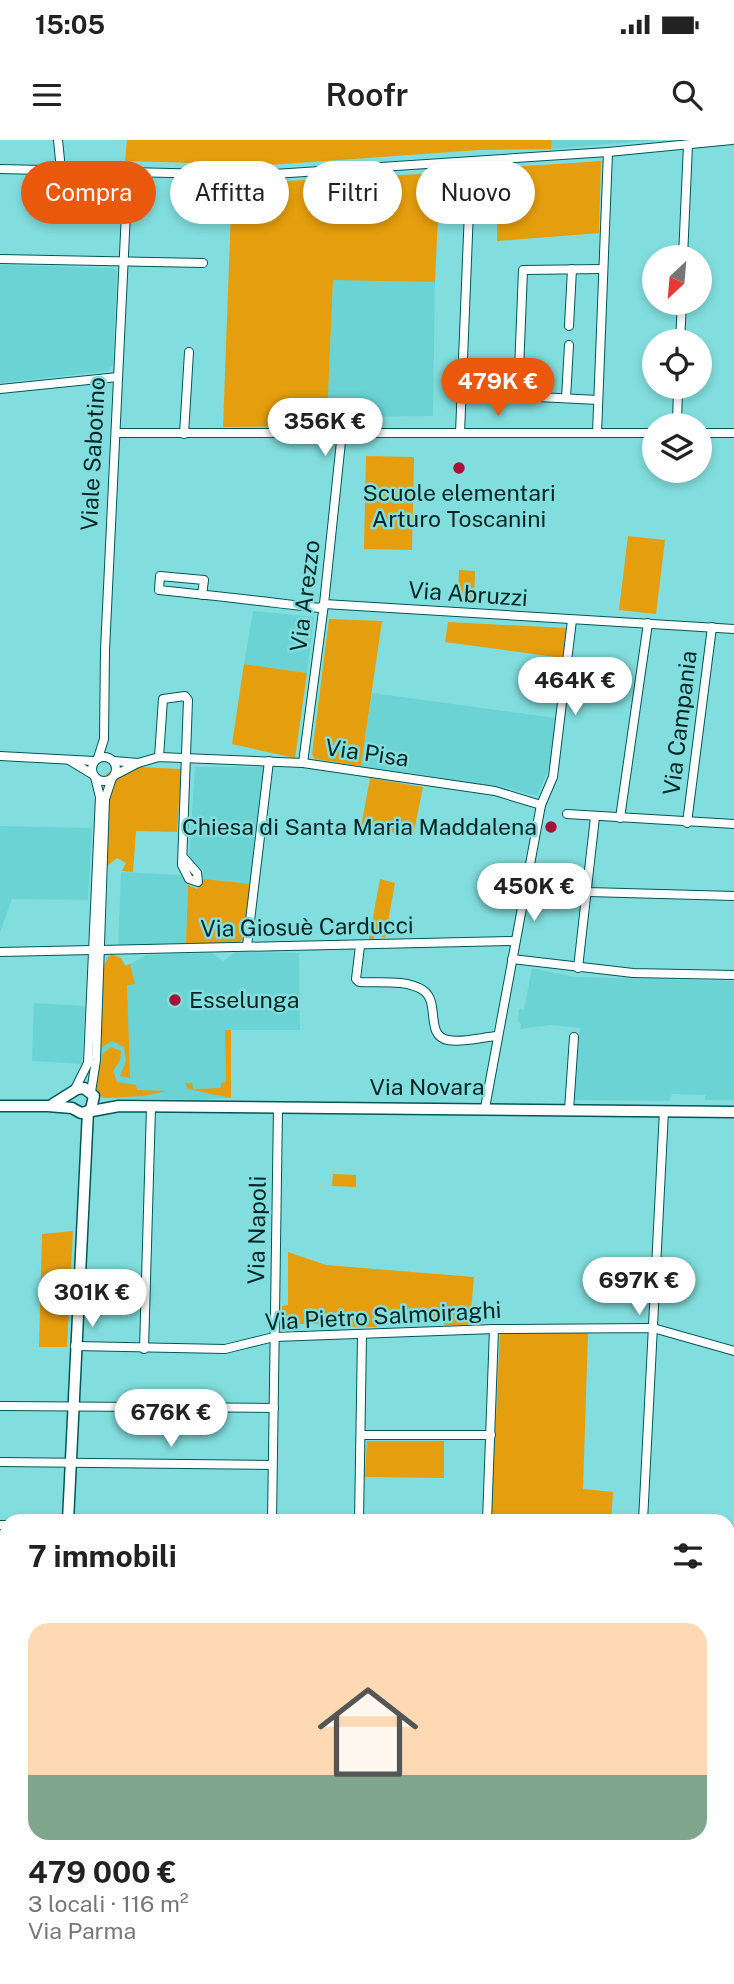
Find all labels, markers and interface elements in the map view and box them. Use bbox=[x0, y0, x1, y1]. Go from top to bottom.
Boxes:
text: 15:05 bbox=[35, 9, 105, 40]
icon: menu bbox=[28, 76, 66, 114]
text: Roofr bbox=[326, 76, 409, 113]
icon: search bbox=[668, 76, 706, 114]
chip: Compra bbox=[21, 161, 156, 224]
chip: Affitta bbox=[170, 161, 289, 224]
chip: Filtri bbox=[303, 161, 402, 224]
chip: Nuovo bbox=[416, 161, 535, 224]
north arrow bbox=[642, 245, 712, 315]
map controls bbox=[642, 245, 712, 483]
button: locate bbox=[642, 329, 712, 399]
pin: 479K € bbox=[441, 358, 555, 418]
text: 479K € bbox=[457, 367, 539, 394]
street label: Viale Sabotino bbox=[75, 376, 110, 532]
pin: 356K € bbox=[268, 398, 382, 458]
text: 356K € bbox=[284, 407, 366, 434]
button: layers bbox=[642, 413, 712, 483]
marker: Scuole elementari Arturo Toscanini bbox=[451, 460, 467, 476]
place label: Scuole elementari Arturo Toscanini bbox=[362, 479, 556, 532]
street label: Via Arezzo bbox=[284, 538, 325, 653]
street label: Via Abruzzi bbox=[407, 576, 529, 611]
street label: Via Campania bbox=[657, 649, 702, 797]
pin: 464K € bbox=[518, 658, 632, 717]
text: 464K € bbox=[534, 666, 616, 693]
street label: Via Pisa bbox=[323, 733, 411, 772]
place label: Chiesa di Santa Maria Maddalena bbox=[182, 813, 537, 840]
marker: Chiesa di Santa Maria Maddalena bbox=[543, 819, 559, 835]
pin: 450K € bbox=[477, 864, 591, 923]
text: 450K € bbox=[493, 872, 575, 899]
street label: Via Giosuè Carducci bbox=[200, 911, 414, 942]
place label: Esselunga bbox=[189, 986, 299, 1013]
marker: Esselunga bbox=[167, 992, 183, 1008]
street label: Via Novara bbox=[370, 1073, 484, 1100]
street label: Via Napoli bbox=[242, 1175, 271, 1285]
pin: 697K € bbox=[582, 1258, 696, 1317]
text: 697K € bbox=[599, 1266, 679, 1293]
pin: 301K € bbox=[35, 1270, 149, 1329]
text: 301K € bbox=[54, 1278, 130, 1305]
street label: Via Pietro Salmoiraghi bbox=[264, 1296, 502, 1335]
pin: 676K € bbox=[114, 1390, 228, 1449]
text: 676K € bbox=[131, 1398, 211, 1425]
icon: filters bbox=[669, 1537, 707, 1575]
text: 7 immobili bbox=[28, 1538, 177, 1574]
icon: home bbox=[305, 1669, 431, 1795]
text: 479 000 € bbox=[28, 1854, 177, 1890]
text: 3 locali · 116 m² bbox=[28, 1890, 188, 1917]
text: Via Parma bbox=[28, 1917, 136, 1944]

